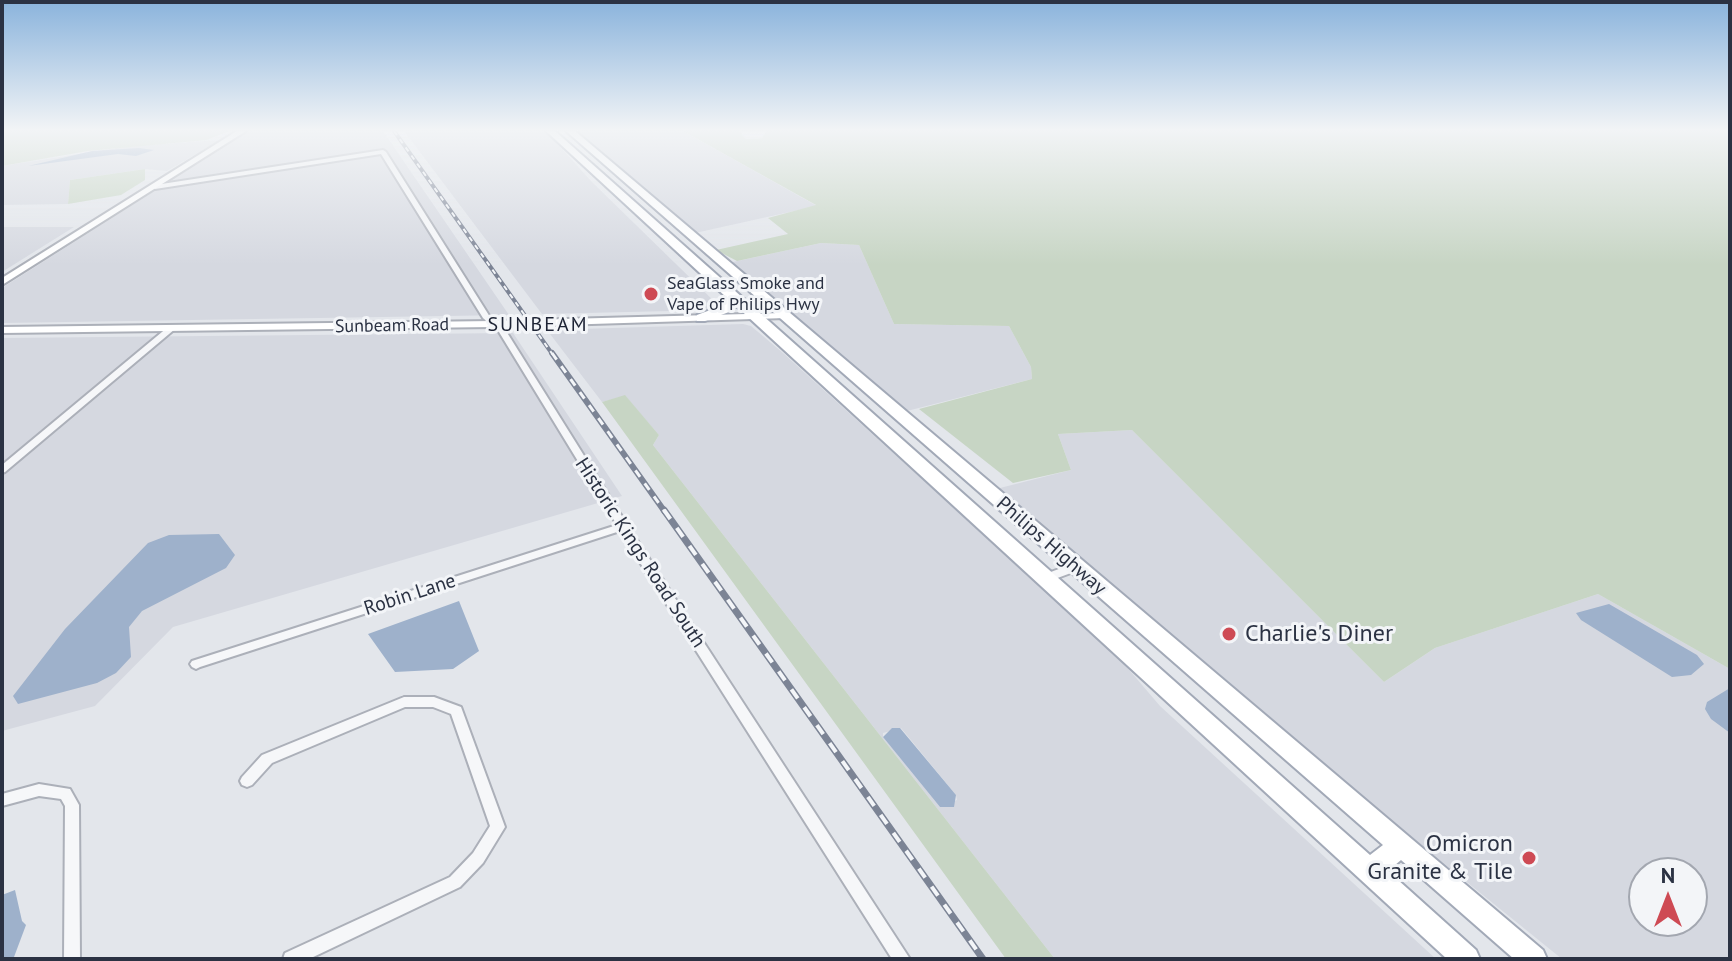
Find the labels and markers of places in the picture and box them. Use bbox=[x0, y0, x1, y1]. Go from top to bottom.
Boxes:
place label: SeaGlass Smoke and Vape of Philips Hwy bbox=[667, 273, 824, 316]
marker: SeaGlass Smoke and Vape of Philips Hwy bbox=[642, 285, 660, 303]
place label: Charlie's Diner bbox=[1245, 620, 1393, 648]
marker: Charlie's Diner bbox=[1220, 625, 1238, 643]
place label: Omicron Granite & Tile bbox=[1367, 830, 1513, 886]
marker: Omicron Granite & Tile bbox=[1520, 849, 1538, 867]

